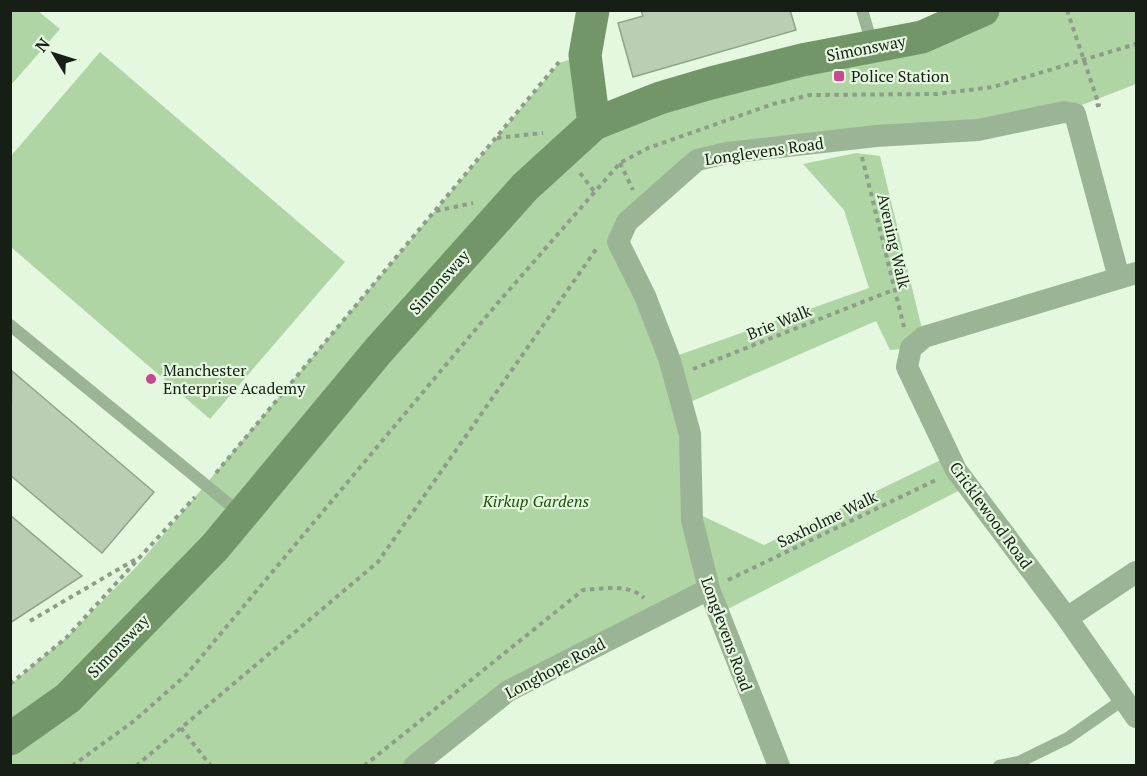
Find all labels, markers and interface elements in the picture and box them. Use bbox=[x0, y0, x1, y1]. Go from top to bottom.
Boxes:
north arrow bbox=[24, 24, 84, 84]
street label: Simonsway bbox=[824, 29, 908, 66]
text: N bbox=[30, 33, 55, 56]
place label: Police Station bbox=[851, 65, 950, 87]
marker: Police Station bbox=[832, 69, 846, 83]
street label: Longlevens Road bbox=[703, 132, 825, 170]
street label: Avening Walk bbox=[872, 191, 916, 291]
street label: Simonsway bbox=[404, 244, 475, 319]
street label: Brie Walk bbox=[743, 299, 815, 345]
place label: Manchester Enterprise Academy bbox=[163, 359, 306, 399]
marker: Manchester Enterprise Academy bbox=[144, 372, 158, 386]
street label: Cricklewood Road bbox=[945, 457, 1037, 573]
street label: Saxholme Walk bbox=[773, 485, 881, 553]
park label: Kirkup Gardens bbox=[482, 490, 590, 512]
street label: Longlevens Road bbox=[696, 574, 758, 694]
street label: Simonsway bbox=[82, 609, 154, 683]
street label: Longhope Road bbox=[501, 632, 609, 704]

